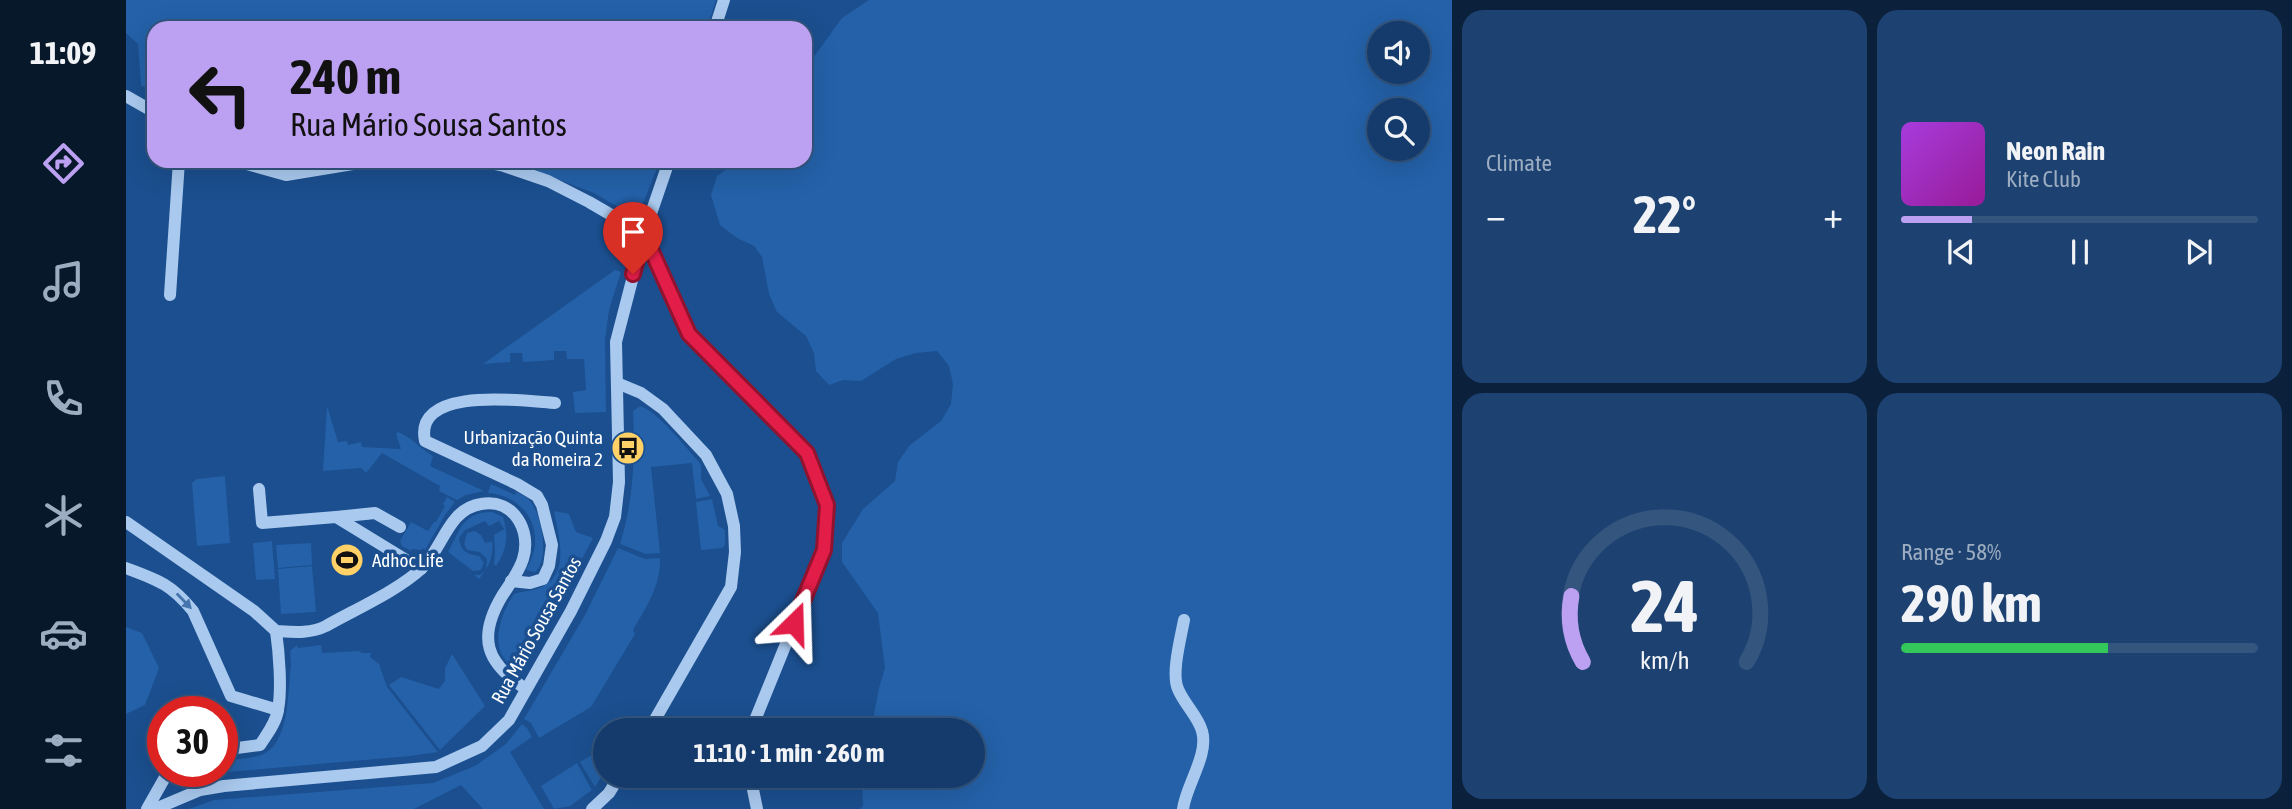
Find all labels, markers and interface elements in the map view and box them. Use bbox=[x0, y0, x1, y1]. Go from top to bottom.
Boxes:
map controls bbox=[1367, 21, 1430, 161]
button: sound bbox=[1367, 21, 1430, 84]
text: 11:09 bbox=[30, 34, 96, 71]
text: 240 m bbox=[290, 48, 401, 104]
icon: left bbox=[175, 49, 266, 140]
button: search bbox=[1367, 98, 1430, 161]
text: Rua Mário Sousa Santos bbox=[290, 106, 567, 143]
text: Neon Rain bbox=[2006, 136, 2105, 166]
icon: directions bbox=[39, 139, 88, 188]
text: Climate bbox=[1486, 150, 1552, 176]
text: Kite Club bbox=[2006, 166, 2081, 192]
text: 22° bbox=[1633, 184, 1696, 244]
text: − bbox=[1486, 193, 1506, 236]
text: + bbox=[1823, 193, 1843, 236]
pin bbox=[603, 202, 663, 274]
icon: arrive bbox=[614, 213, 652, 251]
icon: previous bbox=[1942, 233, 1980, 271]
icon: pause bbox=[2061, 233, 2099, 271]
icon: next bbox=[2180, 233, 2218, 271]
icon: music bbox=[39, 257, 88, 306]
icon: phone bbox=[39, 374, 88, 423]
place label: Urbanização Quinta da Romeira 2 bbox=[464, 426, 603, 470]
bus stop icon: Urbanização Quinta da Romeira 2 bbox=[609, 429, 647, 467]
icon: climate bbox=[39, 491, 88, 540]
text: Range · 58% bbox=[1901, 539, 2001, 565]
sports icon: Adhoc Life bbox=[328, 541, 366, 579]
place label: Adhoc Life bbox=[372, 549, 444, 571]
street label: Rua Mário Sousa Santos bbox=[487, 553, 586, 707]
text: 24 bbox=[1630, 564, 1699, 647]
text: 290 km bbox=[1901, 573, 2042, 633]
position arrow bbox=[757, 586, 831, 660]
one-way arrow bbox=[175, 592, 191, 609]
icon: car bbox=[39, 609, 88, 658]
text: km/h bbox=[1640, 646, 1689, 674]
speed limit sign: 30 bbox=[147, 696, 238, 787]
icon: filters bbox=[39, 726, 88, 775]
text: 11:10 · 1 min · 260 m bbox=[694, 738, 884, 768]

